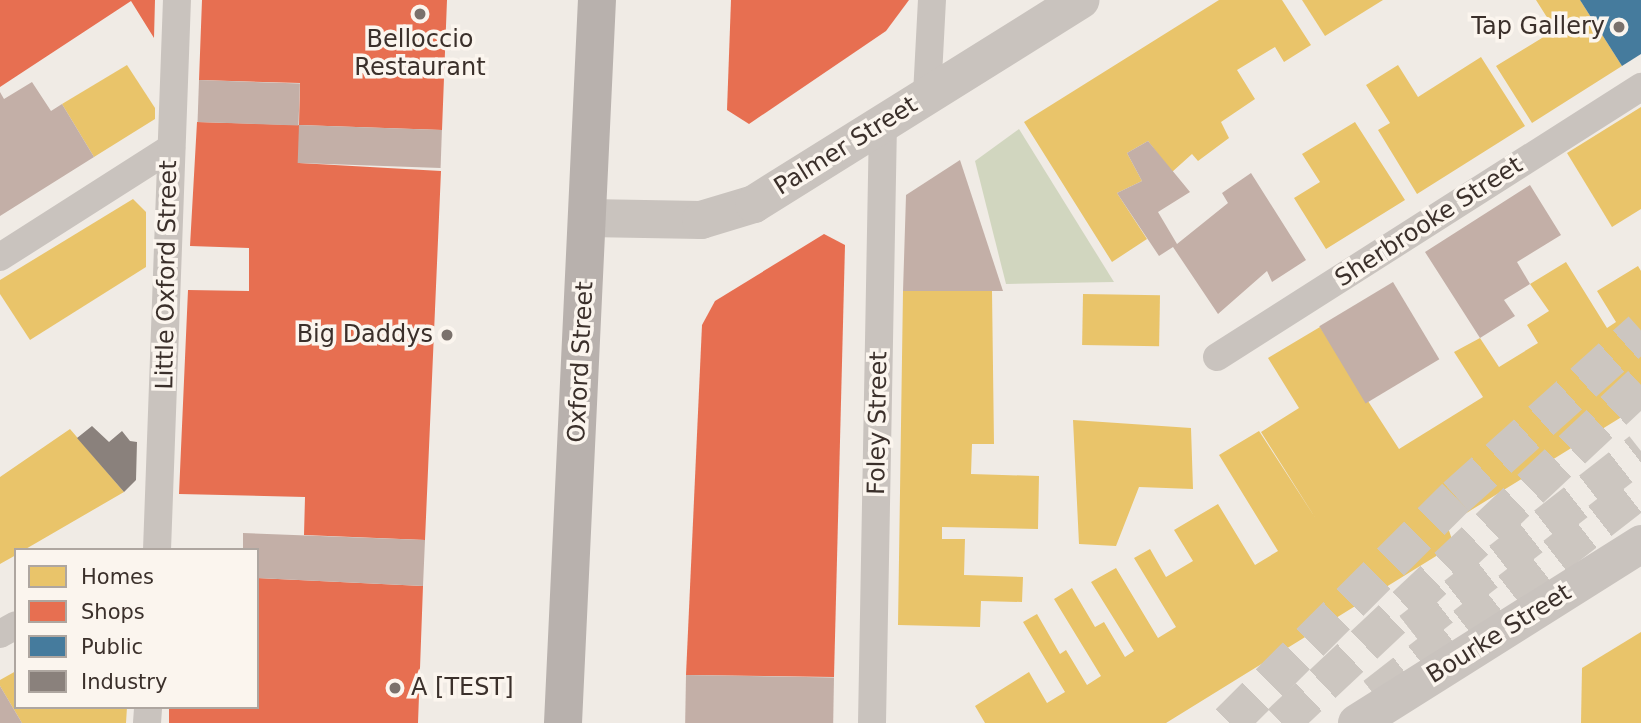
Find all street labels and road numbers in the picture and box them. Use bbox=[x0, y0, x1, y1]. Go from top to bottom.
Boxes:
street label: Palmer Street bbox=[769, 91, 923, 201]
street label: Sherbrooke Street bbox=[1330, 151, 1528, 293]
street label: Little Oxford Street bbox=[151, 160, 183, 390]
street label: Oxford Street bbox=[562, 281, 600, 443]
street label: Foley Street bbox=[862, 351, 894, 495]
street label: Bourke Street bbox=[1422, 578, 1576, 690]

